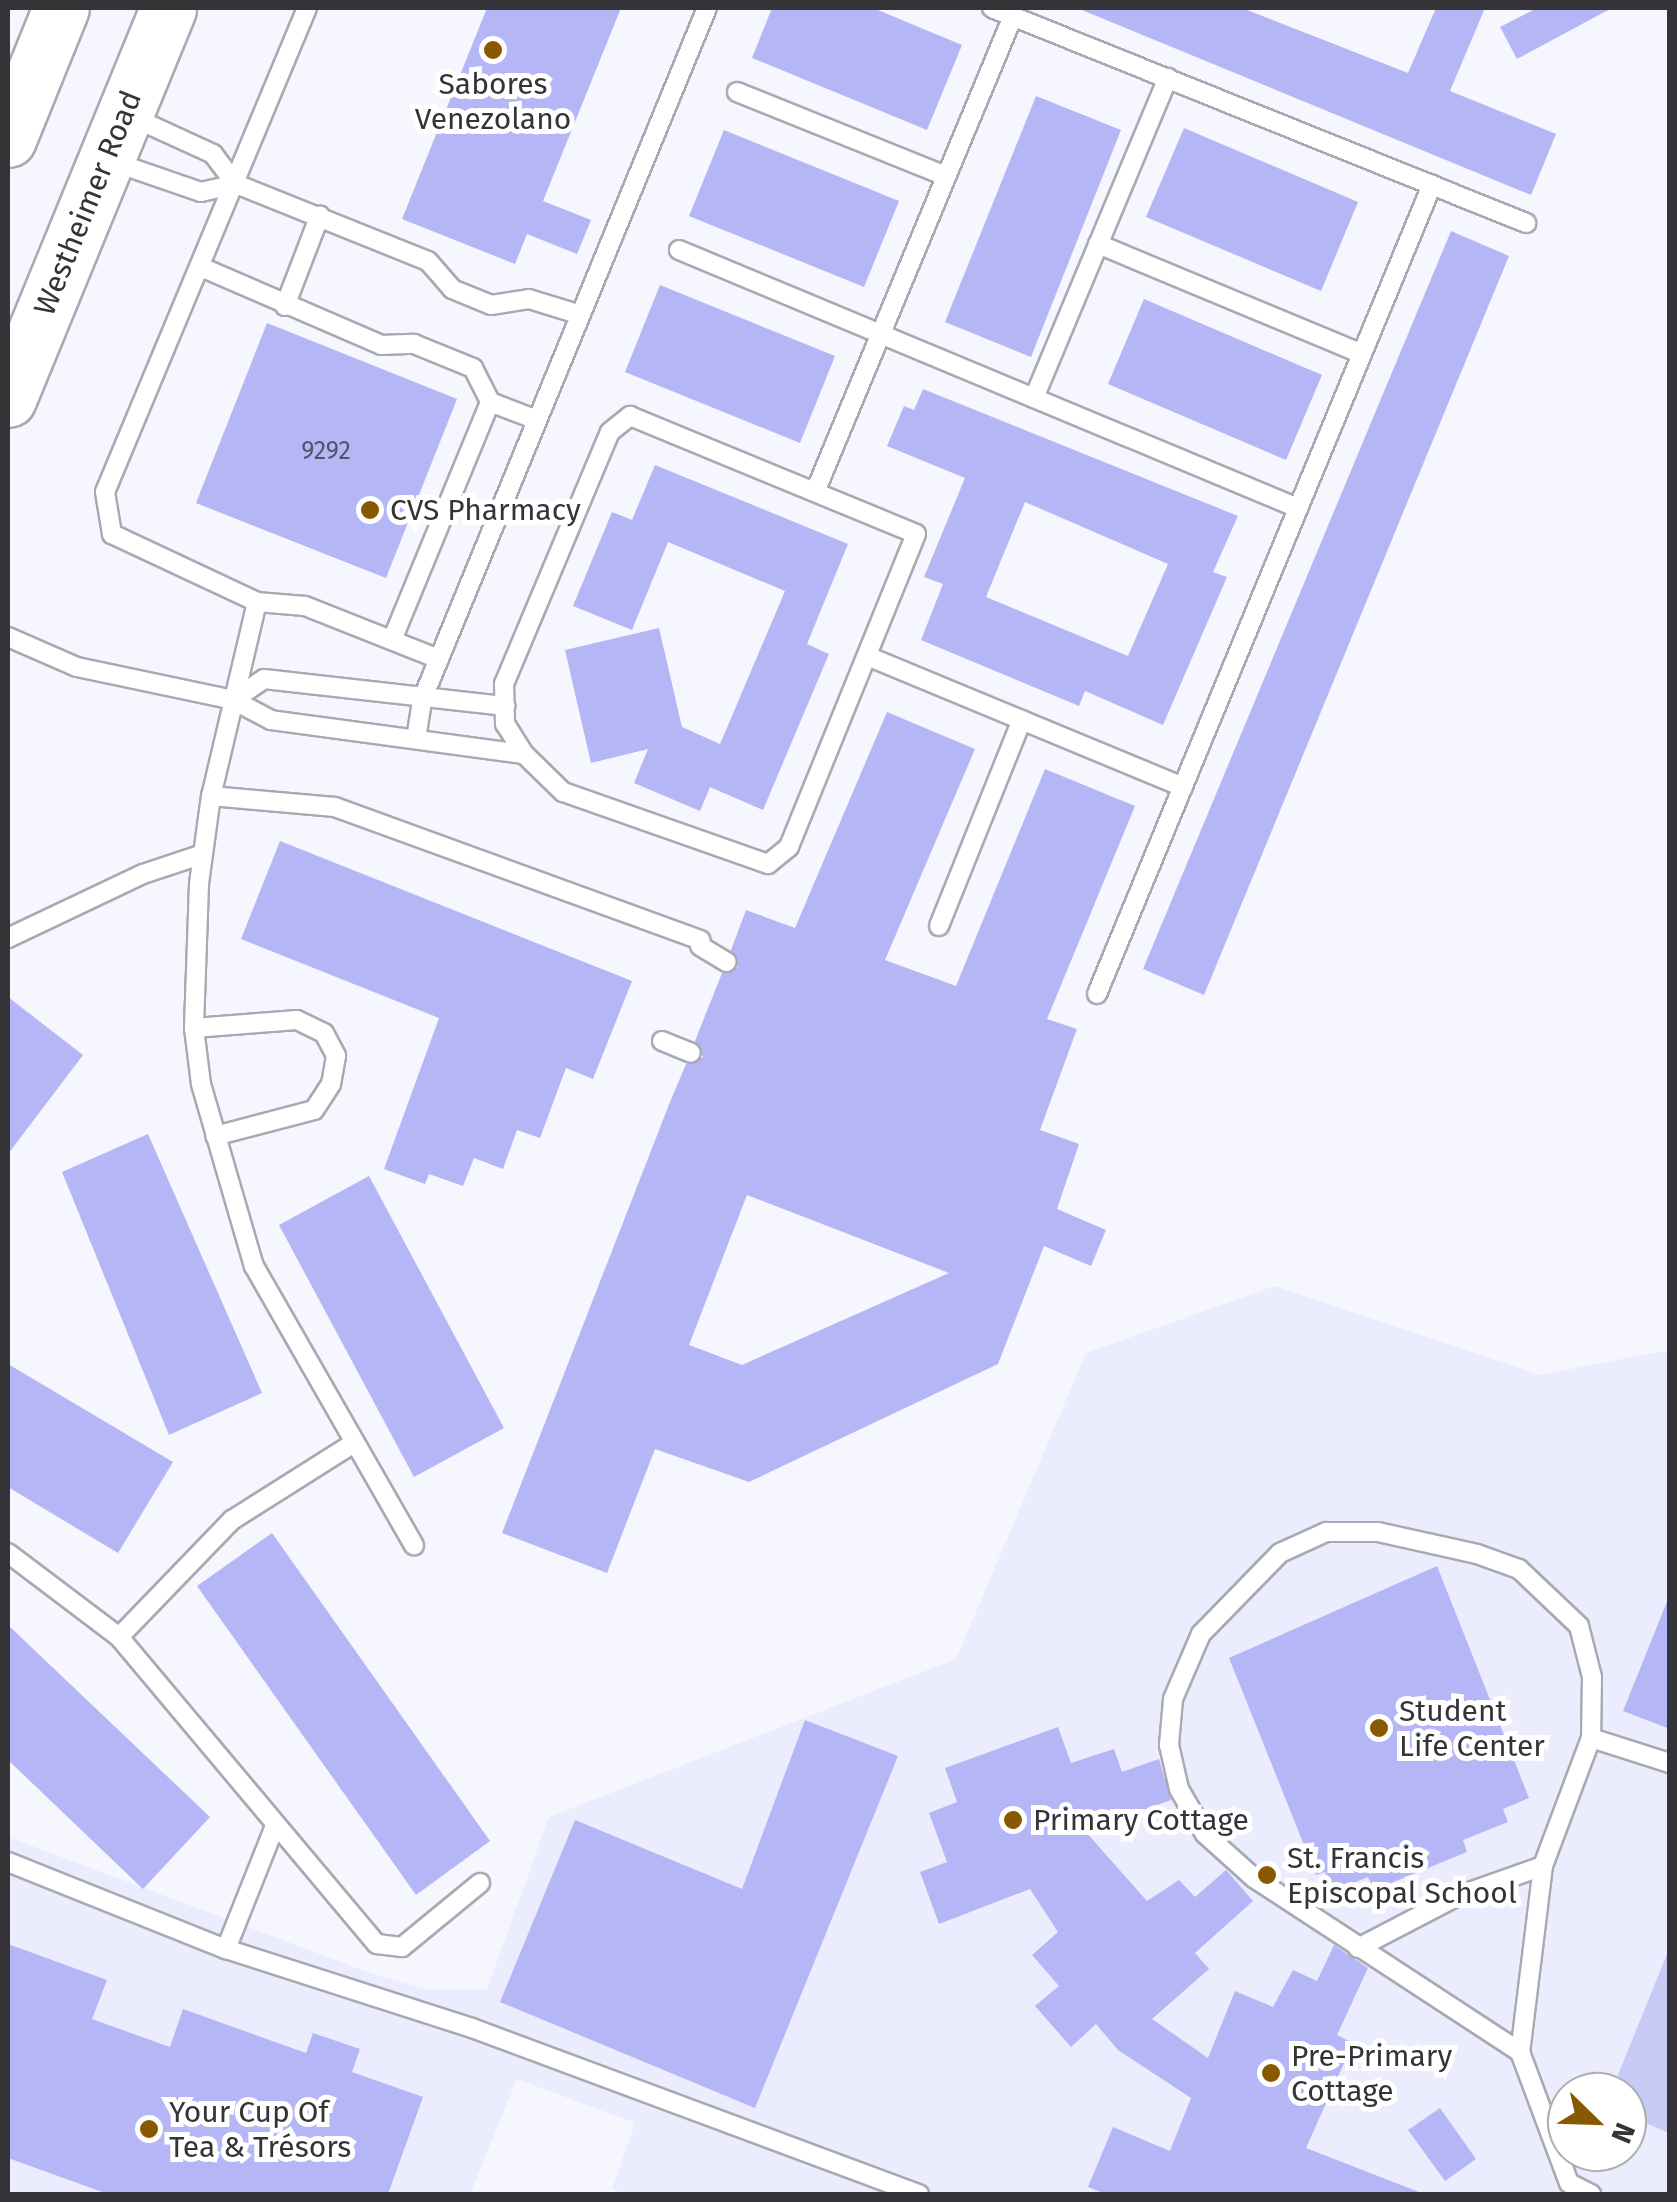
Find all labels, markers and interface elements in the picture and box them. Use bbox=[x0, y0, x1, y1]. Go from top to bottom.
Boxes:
marker: Sabores Venezolano bbox=[482, 39, 504, 61]
place label: Sabores Venezolano bbox=[415, 66, 571, 136]
street label: Westheimer Road bbox=[27, 86, 149, 320]
house number: 9292 bbox=[301, 436, 351, 466]
place label: CVS Pharmacy bbox=[390, 492, 581, 528]
marker: CVS Pharmacy bbox=[359, 499, 381, 521]
place label: Student Life Center bbox=[1399, 1693, 1545, 1764]
marker: Student Life Center bbox=[1368, 1717, 1390, 1739]
place label: Primary Cottage bbox=[1033, 1802, 1249, 1838]
marker: Primary Cottage bbox=[1002, 1809, 1024, 1831]
place label: St. Francis Episcopal School bbox=[1287, 1840, 1517, 1910]
marker: St. Francis Episcopal School bbox=[1256, 1864, 1278, 1886]
place label: Pre-Primary Cottage bbox=[1291, 2038, 1452, 2108]
marker: Pre-Primary Cottage bbox=[1260, 2062, 1282, 2084]
north arrow bbox=[1547, 2072, 1647, 2172]
place label: Your Cup Of Tea & Trésors bbox=[169, 2094, 351, 2164]
marker: Your Cup Of Tea & Trésors bbox=[138, 2118, 160, 2140]
text: N bbox=[1604, 2118, 1642, 2148]

